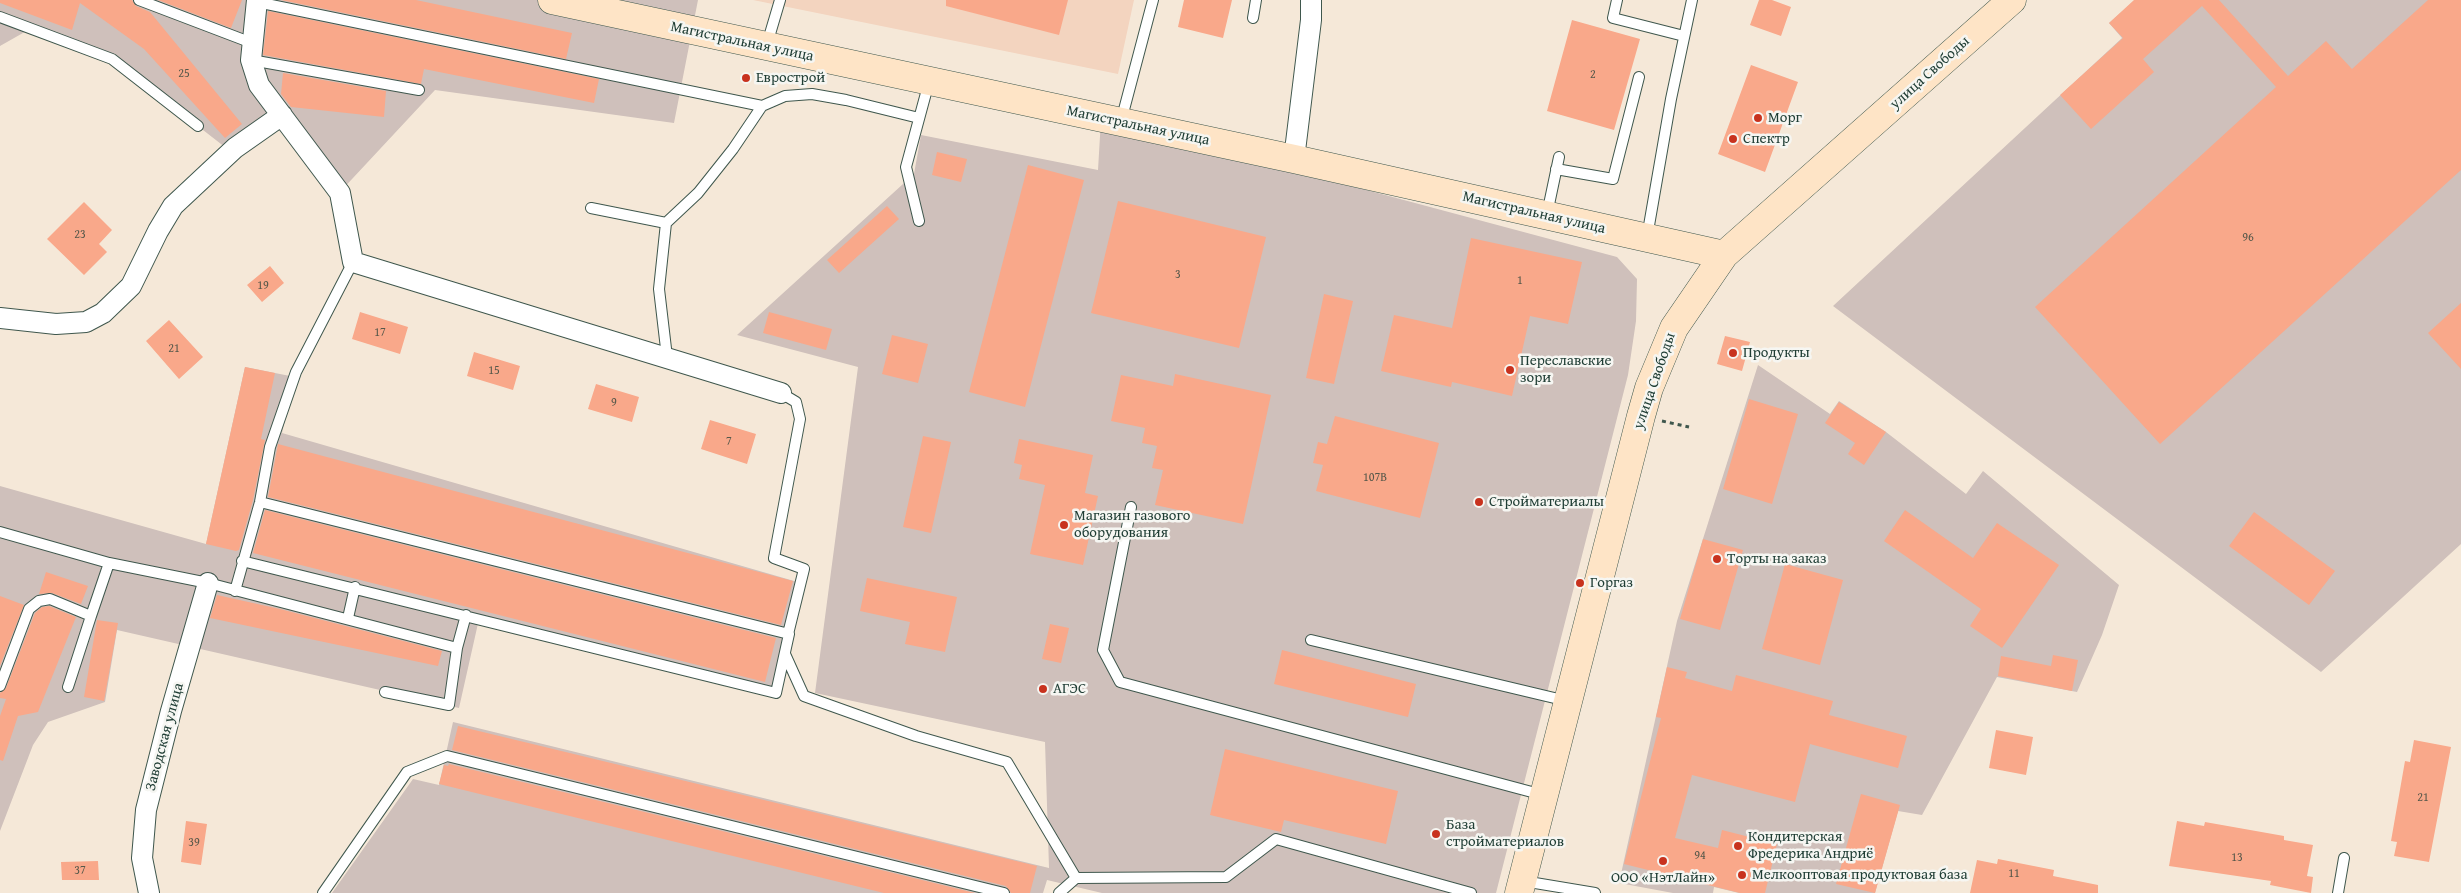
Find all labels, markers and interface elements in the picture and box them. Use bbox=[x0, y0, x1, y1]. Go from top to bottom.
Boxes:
street label: Магистральная улица bbox=[669, 18, 815, 66]
street label: улица Свободы bbox=[1886, 33, 1974, 113]
house number: 25 bbox=[178, 67, 190, 81]
house number: 2 bbox=[1590, 68, 1596, 82]
place label: Еврострой bbox=[756, 69, 825, 87]
marker: Еврострой bbox=[740, 72, 752, 84]
street label: Магистральная улица bbox=[1065, 102, 1211, 150]
place label: Морг bbox=[1768, 109, 1802, 127]
marker: Морг bbox=[1752, 112, 1764, 124]
place label: Спектр bbox=[1743, 130, 1790, 148]
marker: Спектр bbox=[1727, 133, 1739, 145]
street label: Магистральная улица bbox=[1461, 188, 1607, 238]
house number: 23 bbox=[74, 228, 86, 242]
house number: 96 bbox=[2242, 231, 2254, 245]
house number: 3 bbox=[1175, 268, 1181, 282]
house number: 1 bbox=[1517, 274, 1523, 288]
house number: 19 bbox=[257, 279, 269, 293]
house number: 17 bbox=[374, 326, 386, 340]
street label: улица Свободы bbox=[1630, 330, 1680, 432]
house number: 21 bbox=[168, 342, 180, 356]
place label: Продукты bbox=[1743, 344, 1810, 362]
marker: Продукты bbox=[1727, 347, 1739, 359]
place label: Переславские зори bbox=[1520, 352, 1612, 387]
house number: 15 bbox=[488, 364, 500, 378]
marker: Переславские зори bbox=[1504, 364, 1516, 376]
house number: 9 bbox=[611, 396, 617, 410]
house number: 7 bbox=[726, 435, 732, 449]
house number: 107В bbox=[1363, 471, 1387, 485]
place label: Стройматериалы bbox=[1489, 493, 1604, 511]
marker: Стройматериалы bbox=[1473, 496, 1485, 508]
place label: Магазин газового оборудования bbox=[1074, 507, 1190, 542]
marker: Магазин газового оборудования bbox=[1058, 519, 1070, 531]
place label: Торты на заказ bbox=[1727, 550, 1827, 568]
marker: Торты на заказ bbox=[1711, 553, 1723, 565]
place label: Горгаз bbox=[1590, 574, 1633, 592]
marker: Горгаз bbox=[1574, 577, 1586, 589]
place label: АГЭС bbox=[1053, 680, 1086, 698]
street label: Заводская улица bbox=[142, 681, 188, 793]
marker: АГЭС bbox=[1037, 683, 1049, 695]
house number: 21 bbox=[2417, 791, 2429, 805]
place label: База стройматериалов bbox=[1446, 816, 1564, 851]
marker: База стройматериалов bbox=[1430, 828, 1442, 840]
place label: Кондитерская Фредерика Андриё bbox=[1748, 828, 1873, 863]
house number: 39 bbox=[188, 836, 200, 850]
marker: Кондитерская Фредерика Андриё bbox=[1732, 840, 1744, 852]
house number: 94 bbox=[1694, 849, 1706, 863]
house number: 13 bbox=[2231, 851, 2243, 865]
marker: ООО «НэтЛайн» bbox=[1657, 855, 1669, 867]
house number: 37 bbox=[74, 864, 86, 878]
place label: Мелкооптовая продуктовая база bbox=[1752, 866, 1968, 884]
house number: 11 bbox=[2008, 867, 2020, 881]
place label: ООО «НэтЛайн» bbox=[1611, 869, 1715, 887]
marker: Мелкооптовая продуктовая база bbox=[1736, 869, 1748, 881]

